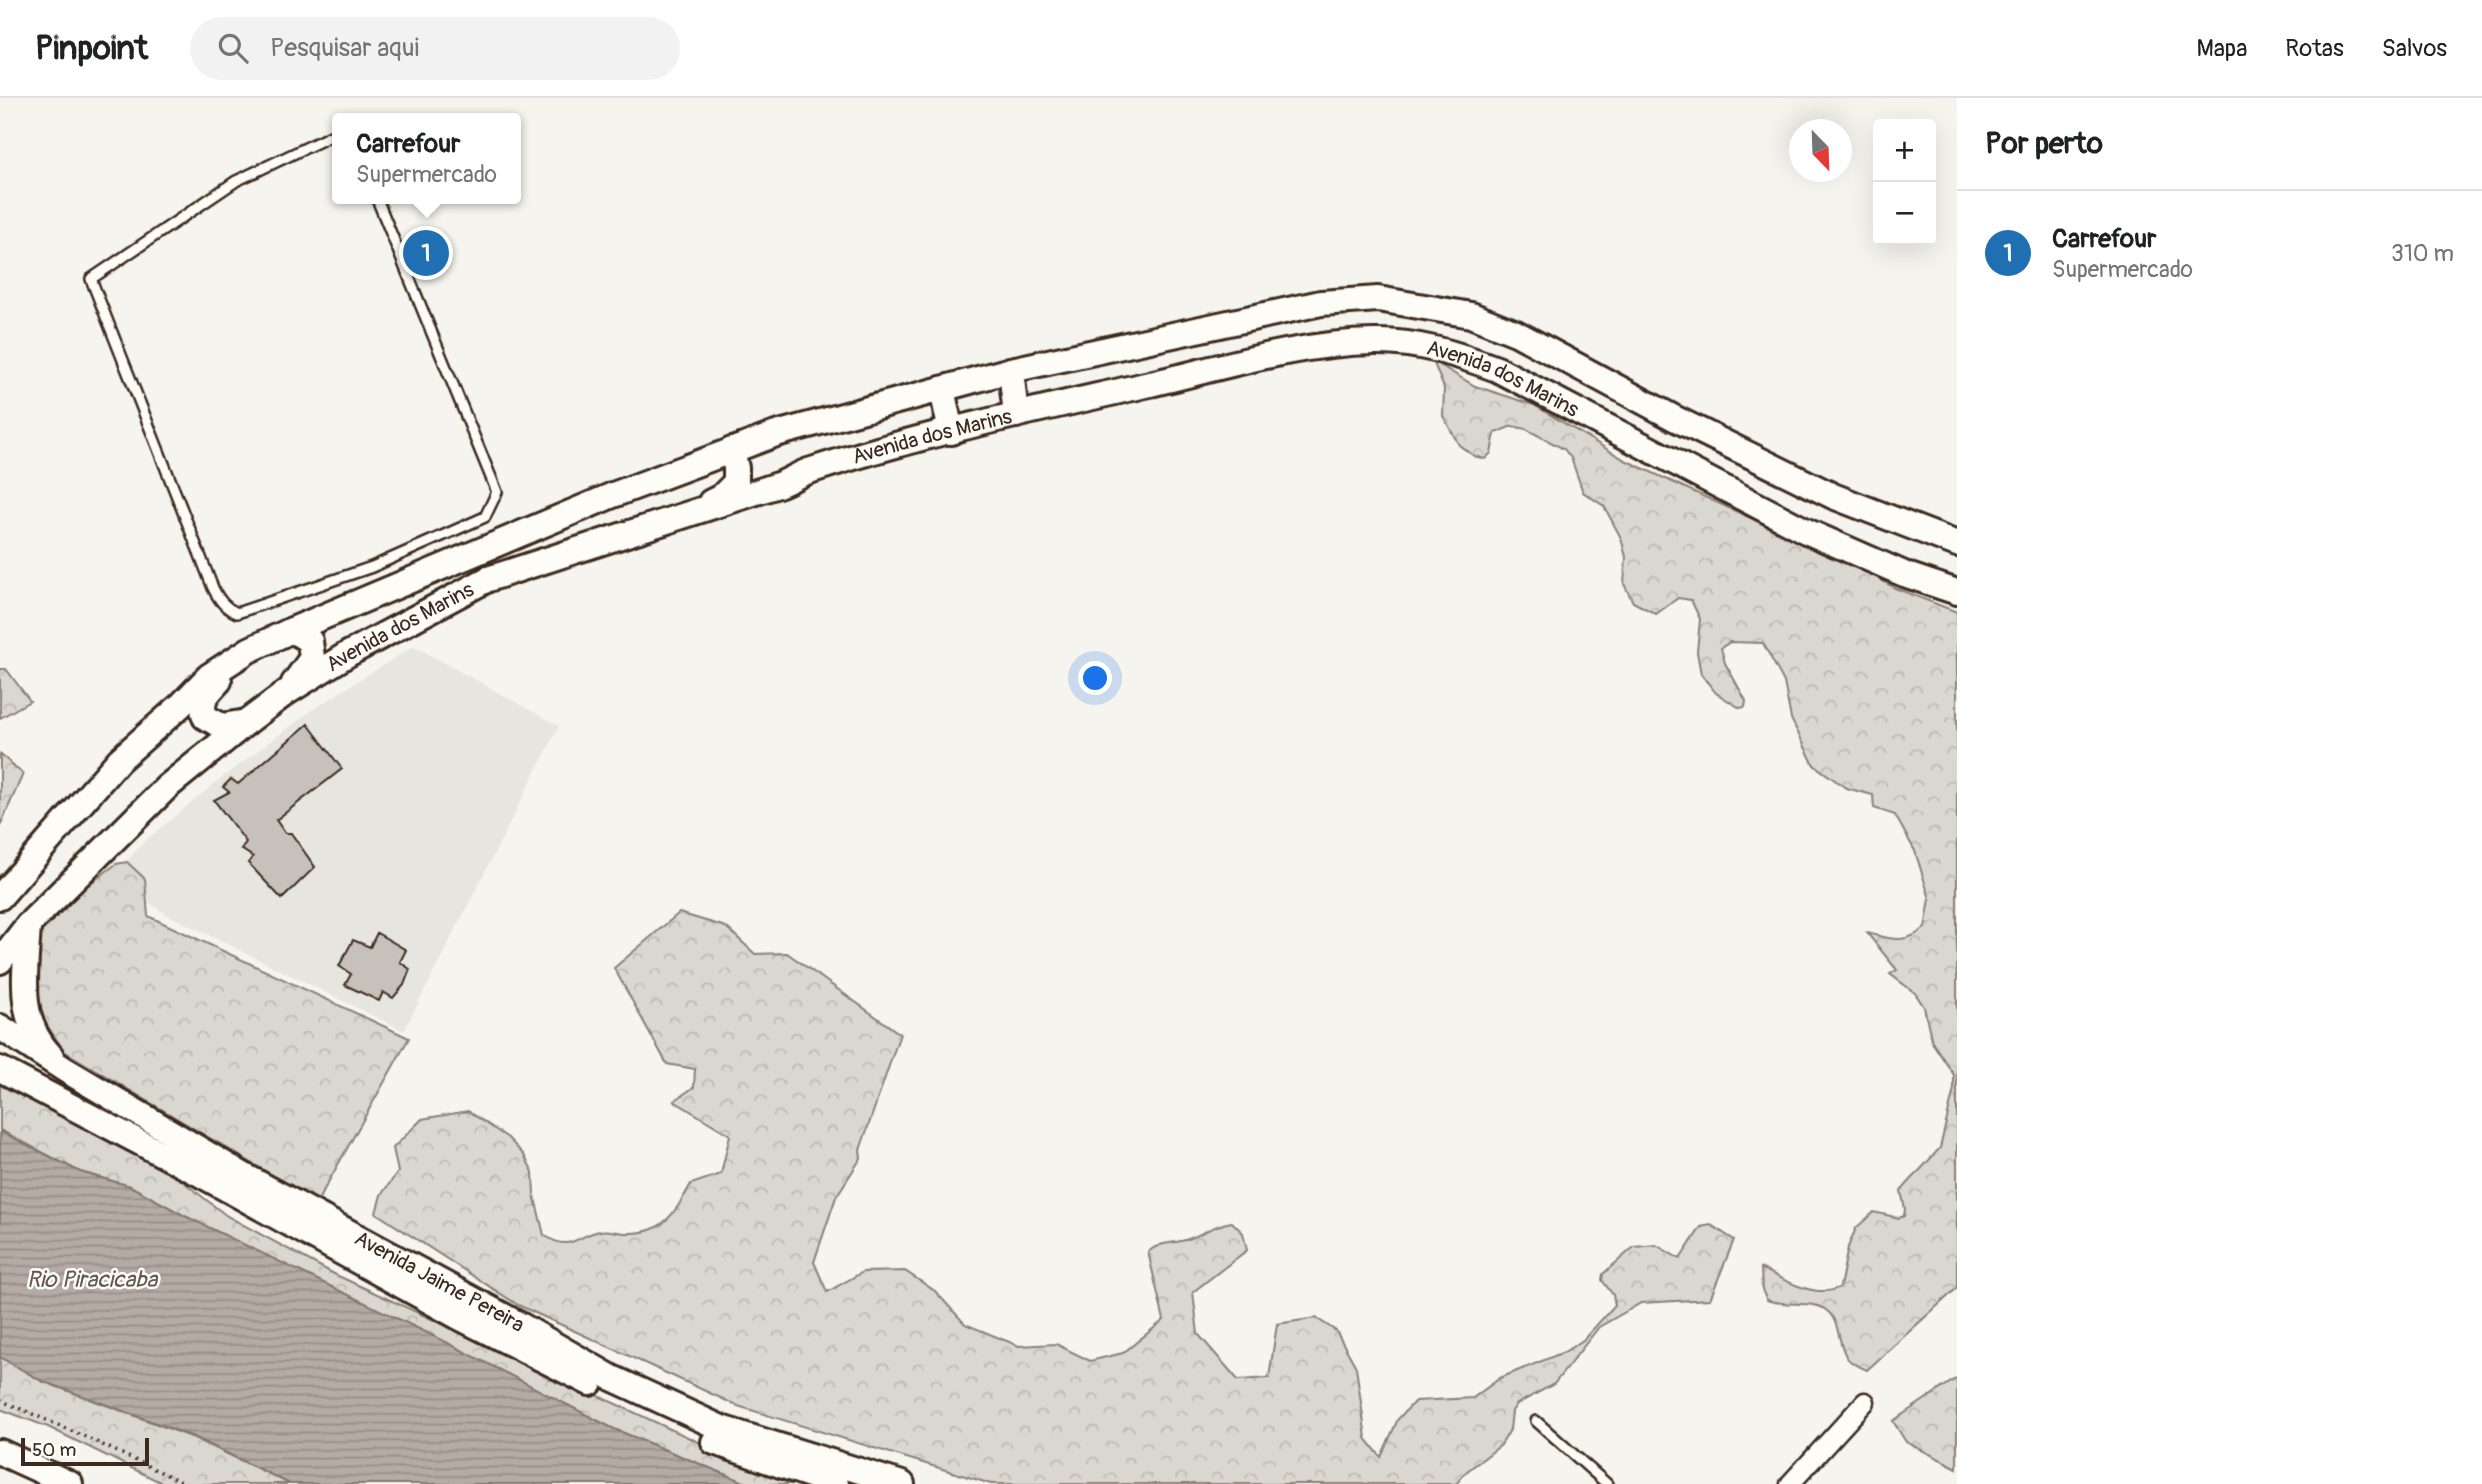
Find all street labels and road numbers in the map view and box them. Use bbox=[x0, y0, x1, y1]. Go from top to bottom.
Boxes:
street label: Avenida dos Marins bbox=[1424, 335, 1584, 424]
street label: Avenida dos Marins bbox=[849, 403, 1015, 471]
street label: Avenida dos Marins bbox=[321, 576, 479, 678]
street label: Avenida Jaime Pereira bbox=[350, 1225, 529, 1339]

